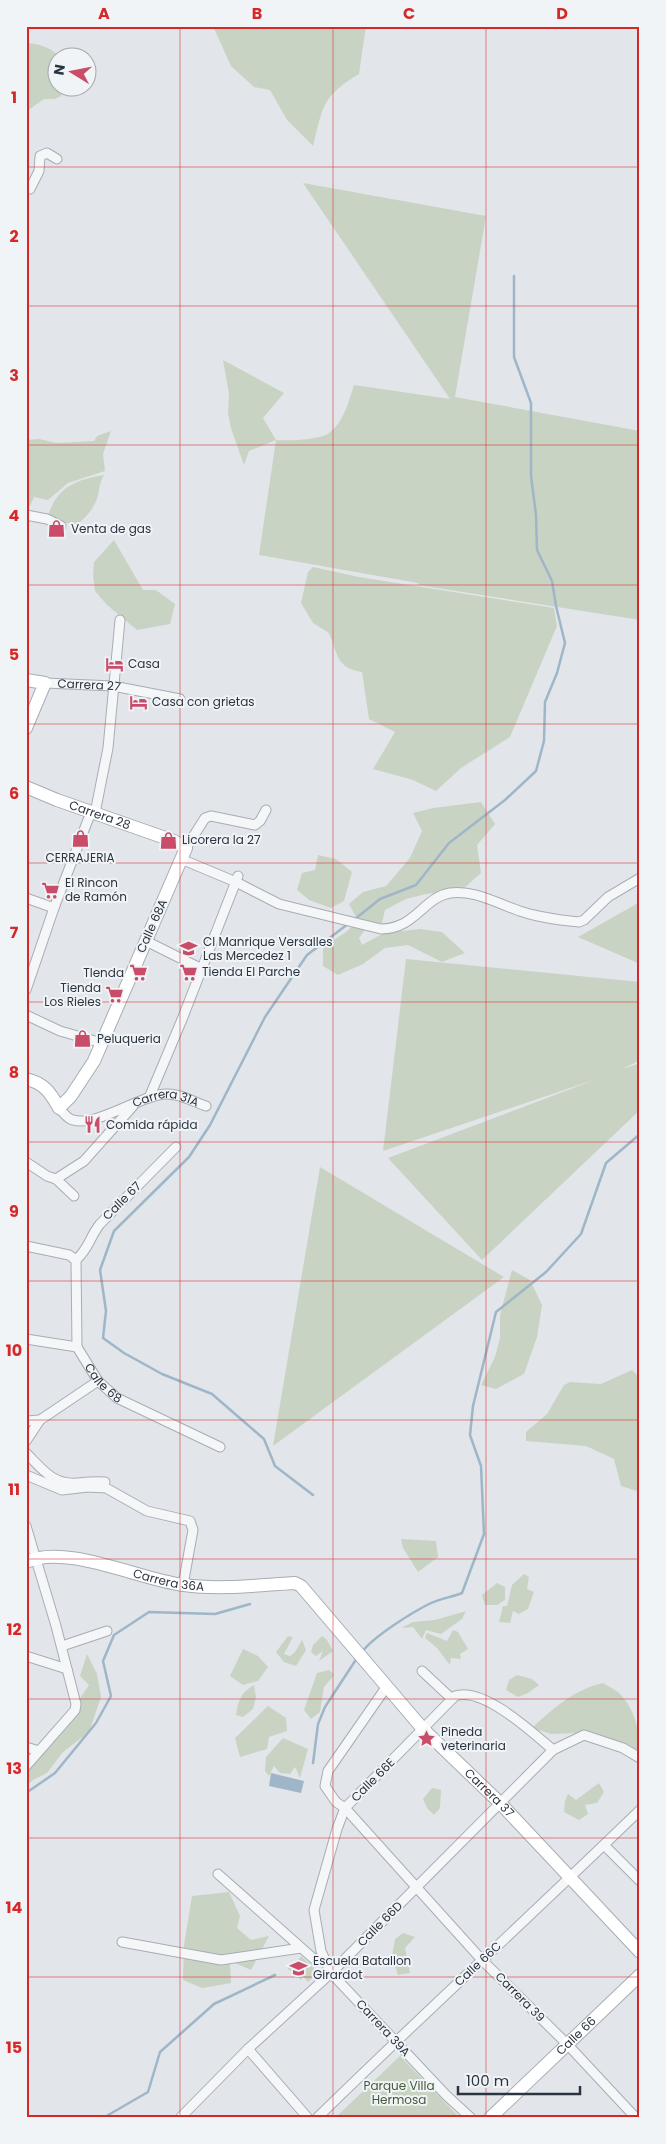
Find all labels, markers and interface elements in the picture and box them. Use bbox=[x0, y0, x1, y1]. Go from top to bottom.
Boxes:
text: A bbox=[98, 2, 110, 25]
text: B bbox=[252, 2, 262, 25]
text: C bbox=[403, 2, 415, 25]
text: D bbox=[556, 2, 568, 25]
north arrow bbox=[48, 48, 98, 98]
text: N bbox=[48, 63, 70, 77]
text: 1 bbox=[11, 86, 17, 109]
text: 2 bbox=[9, 225, 19, 248]
text: 3 bbox=[9, 364, 19, 387]
text: 4 bbox=[9, 504, 20, 527]
shop icon: Venta de gas bbox=[47, 519, 67, 539]
place label: Venta de gas bbox=[71, 520, 151, 537]
text: 5 bbox=[9, 643, 19, 666]
hotel icon: Casa bbox=[104, 654, 124, 674]
place label: Casa bbox=[128, 655, 160, 672]
street label: Carrera 27 bbox=[57, 675, 122, 695]
hotel icon: Casa con grietas bbox=[128, 692, 148, 712]
place label: Casa con grietas bbox=[152, 693, 255, 710]
text: 6 bbox=[9, 782, 19, 805]
street label: Carrera 28 bbox=[67, 796, 133, 833]
shop icon: CERRAJERIA bbox=[70, 829, 90, 849]
shop icon: Licorera la 27 bbox=[158, 830, 178, 850]
place label: Licorera la 27 bbox=[182, 831, 261, 848]
place label: CERRAJERIA bbox=[46, 849, 114, 866]
place label: El Rincon de Ramón bbox=[65, 874, 127, 905]
supermarket icon: El Rincon de Ramón bbox=[41, 880, 61, 900]
street label: Calle 68A bbox=[132, 896, 171, 955]
text: 7 bbox=[10, 921, 19, 944]
place label: CI Manrique Versalles Las Mercedez 1 bbox=[203, 933, 332, 964]
school or university icon: CI Manrique Versalles Las Mercedez 1 bbox=[179, 939, 199, 959]
supermarket icon: Tienda El Parche bbox=[178, 962, 198, 982]
supermarket icon: TIenda bbox=[128, 963, 148, 983]
place label: Tienda El Parche bbox=[202, 963, 300, 980]
place label: TIenda bbox=[83, 964, 124, 981]
place label: Tienda Los Rieles bbox=[44, 979, 101, 1010]
supermarket icon: Tienda Los Rieles bbox=[105, 985, 125, 1005]
shop icon: Peluqueria bbox=[73, 1029, 93, 1049]
place label: Peluqueria bbox=[97, 1030, 161, 1047]
text: 8 bbox=[9, 1061, 19, 1084]
street label: Carrera 31A bbox=[130, 1085, 202, 1111]
restaurant icon: Comida rápida bbox=[82, 1115, 102, 1135]
place label: Comida rápida bbox=[106, 1116, 198, 1133]
street label: Calle 67 bbox=[99, 1177, 145, 1224]
text: 9 bbox=[9, 1200, 19, 1223]
text: 10 bbox=[6, 1339, 22, 1362]
street label: Calle 68 bbox=[81, 1360, 125, 1407]
text: 11 bbox=[8, 1478, 20, 1501]
street label: Carrera 36A bbox=[131, 1564, 205, 1595]
text: 12 bbox=[6, 1618, 22, 1641]
place label: Pineda veterinaria bbox=[441, 1723, 506, 1754]
place icon: Pineda veterinaria bbox=[417, 1729, 437, 1749]
street label: Calle 66E bbox=[347, 1754, 398, 1805]
text: 13 bbox=[6, 1757, 22, 1780]
street label: Carrera 37 bbox=[461, 1764, 518, 1821]
text: 14 bbox=[6, 1896, 23, 1919]
street label: Calle 66D bbox=[353, 1897, 406, 1950]
street label: Calle 66C bbox=[450, 1937, 505, 1990]
place label: Escuela Batallon Girardot bbox=[313, 1952, 411, 1983]
school or university icon: Escuela Batallon Girardot bbox=[289, 1958, 309, 1978]
street label: Carrera 39 bbox=[492, 1968, 549, 2025]
street label: Carrera 39A bbox=[353, 1995, 414, 2060]
street label: Calle 66 bbox=[552, 2012, 599, 2059]
text: 15 bbox=[6, 2036, 22, 2059]
scale bar bbox=[458, 2064, 581, 2096]
text: 100 m bbox=[466, 2070, 509, 2091]
park label: Parque Villa Hermosa bbox=[363, 2077, 435, 2108]

